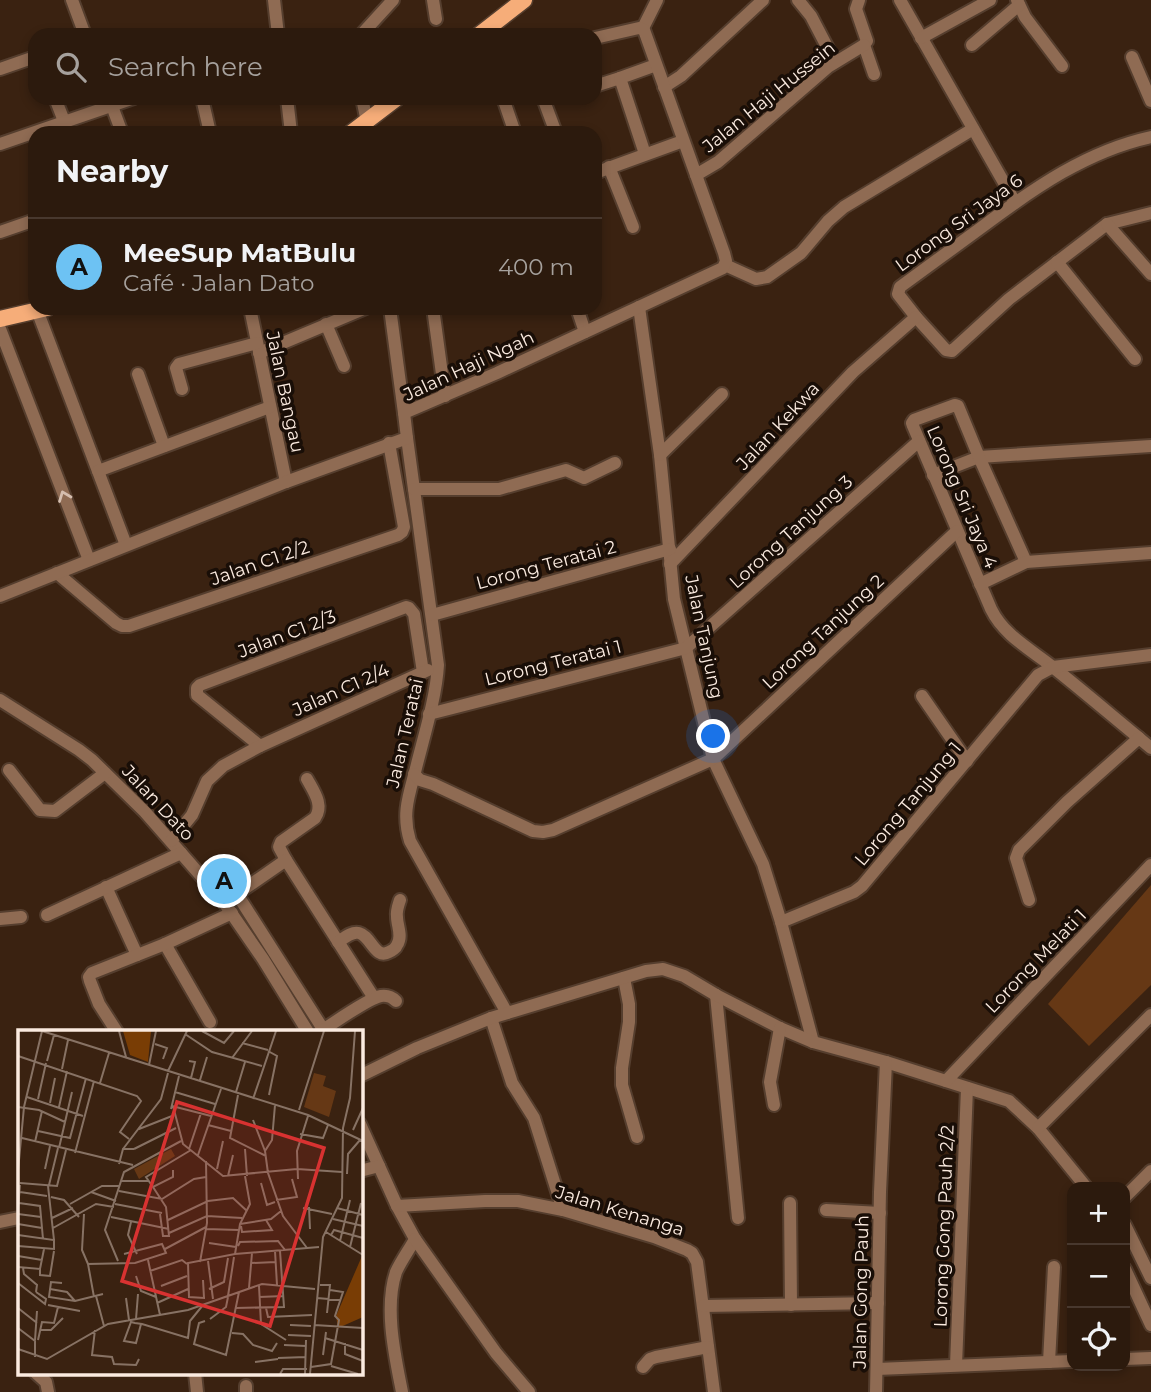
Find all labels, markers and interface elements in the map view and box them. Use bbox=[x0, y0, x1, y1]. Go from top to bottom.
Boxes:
search box bbox=[28, 28, 602, 105]
street label: Jalan Haji Hussein bbox=[698, 37, 840, 158]
icon: search bbox=[52, 48, 90, 86]
text: Search here bbox=[108, 51, 263, 83]
text: Nearby bbox=[56, 153, 168, 190]
street label: Lorong Sri Jaya 6 bbox=[891, 169, 1027, 277]
text: MeeSup MatBulu bbox=[123, 237, 356, 269]
text: A bbox=[70, 253, 88, 281]
text: 400 m bbox=[498, 253, 574, 281]
text: Café · Jalan Dato bbox=[123, 269, 314, 297]
street label: Jalan Haji Ngah bbox=[399, 326, 538, 406]
street label: Jalan Bangau bbox=[261, 328, 309, 455]
street label: Jalan Kekwa bbox=[731, 378, 824, 475]
street label: Lorong Sri Jaya 4 bbox=[922, 422, 1002, 572]
street label: Lorong Tanjung 3 bbox=[725, 471, 857, 593]
one-way arrow bbox=[59, 491, 73, 503]
street label: Jalan C1 2/2 bbox=[207, 536, 312, 590]
street label: Lorong Teratai 2 bbox=[474, 536, 618, 594]
street label: Lorong Tanjung 2 bbox=[758, 570, 888, 694]
street label: Jalan Tanjung bbox=[680, 572, 728, 701]
street label: Jalan C1 2/3 bbox=[234, 605, 339, 663]
street label: Lorong Teratai 1 bbox=[482, 635, 624, 691]
street label: Jalan C1 2/4 bbox=[288, 659, 393, 721]
street label: Jalan Teratai bbox=[381, 676, 428, 791]
your location bbox=[696, 719, 730, 753]
street label: Lorong Tanjung 1 bbox=[850, 738, 966, 870]
street label: Jalan Dato bbox=[117, 760, 199, 846]
pin: A bbox=[201, 855, 247, 907]
street label: Lorong Melati 1 bbox=[981, 904, 1091, 1018]
inset map bbox=[18, 1030, 362, 1374]
street label: Lorong Gong Pauh 2/2 bbox=[929, 1124, 959, 1328]
street label: Jalan Kenanga bbox=[552, 1181, 687, 1241]
map controls bbox=[1067, 1182, 1130, 1371]
button: + bbox=[1067, 1182, 1130, 1245]
street label: Jalan Gong Pauh bbox=[849, 1215, 873, 1370]
button: − bbox=[1067, 1245, 1130, 1308]
button: locate bbox=[1067, 1308, 1130, 1371]

